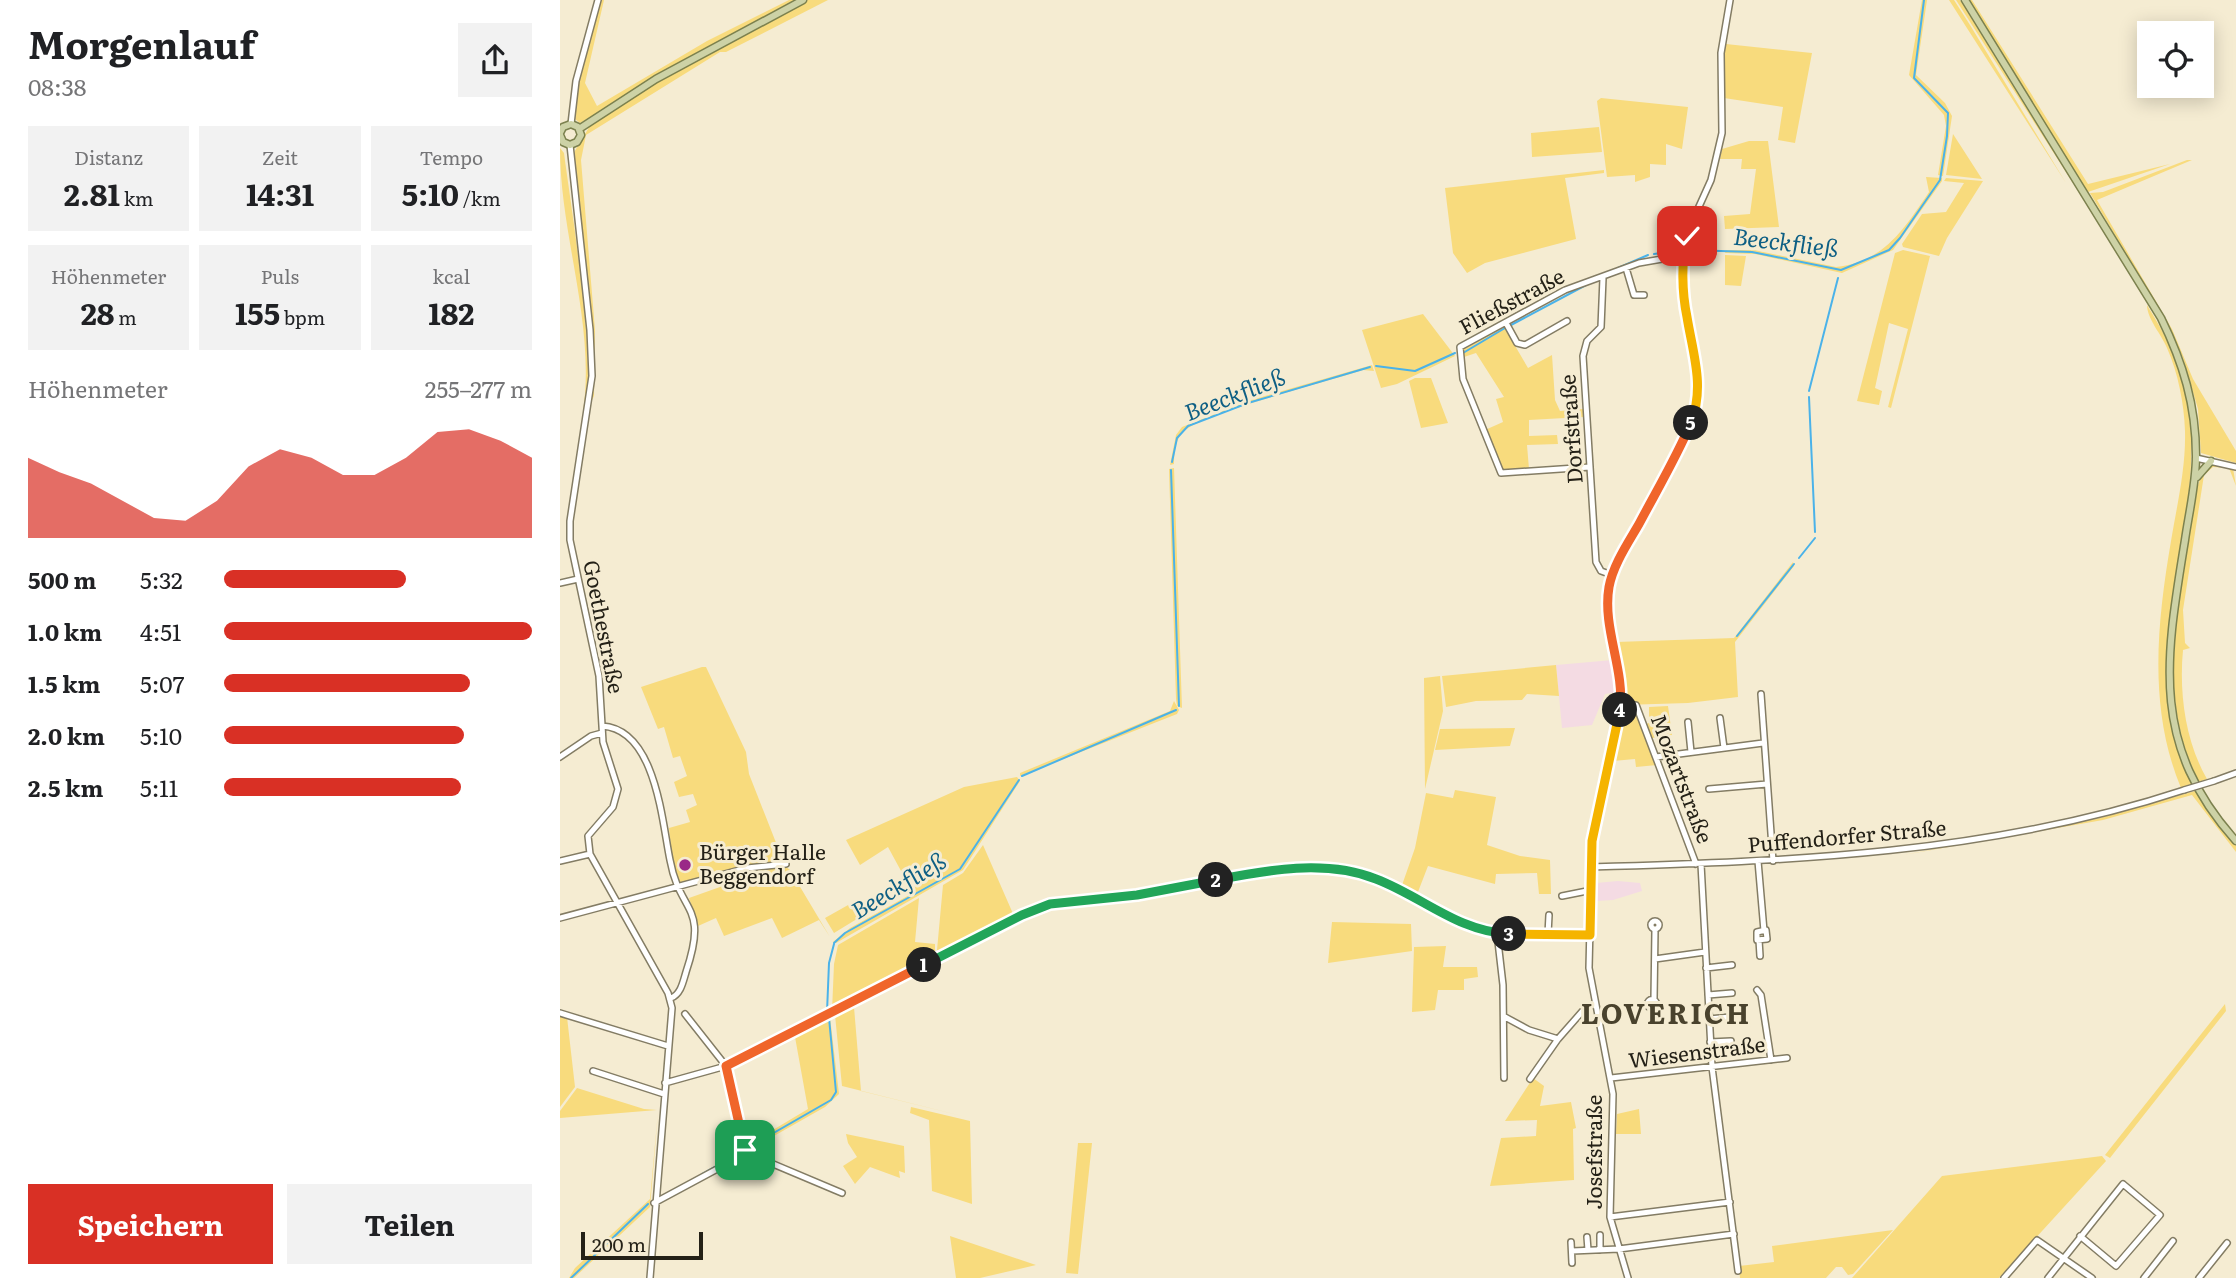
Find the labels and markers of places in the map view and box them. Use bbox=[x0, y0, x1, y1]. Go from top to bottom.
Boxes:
pin bbox=[1657, 206, 1717, 266]
pin: 5 bbox=[1674, 406, 1708, 440]
pin: 4 bbox=[1602, 692, 1638, 728]
place label: Bürger Halle Beggendorf bbox=[699, 835, 826, 890]
marker: Bürger Halle Beggendorf bbox=[677, 857, 693, 873]
pin: 2 bbox=[1198, 862, 1234, 898]
pin: 3 bbox=[1492, 916, 1527, 951]
pin: 1 bbox=[906, 948, 942, 982]
pin bbox=[715, 1120, 775, 1180]

